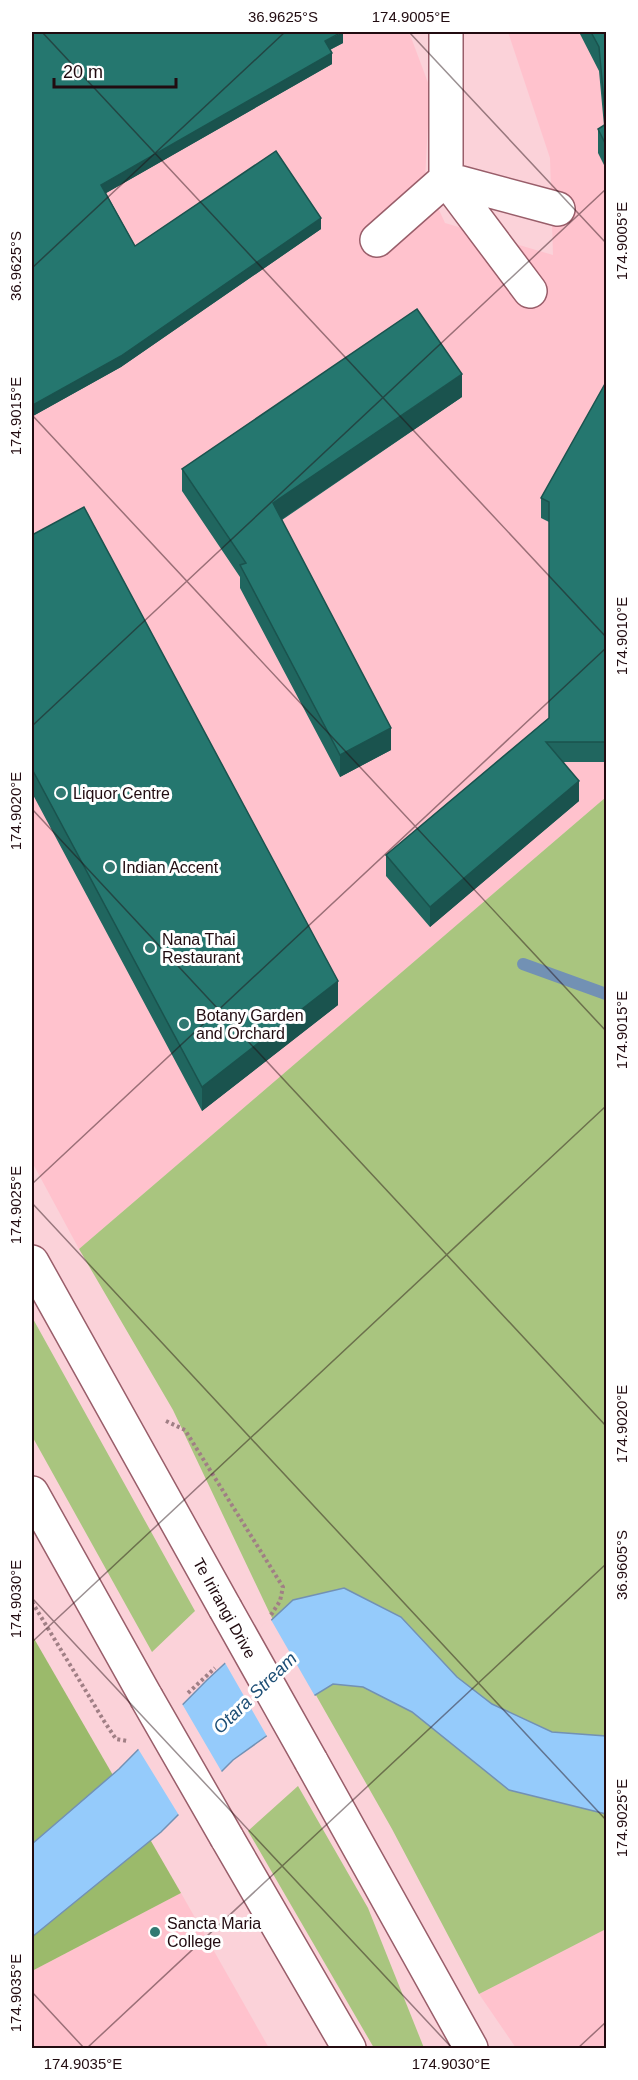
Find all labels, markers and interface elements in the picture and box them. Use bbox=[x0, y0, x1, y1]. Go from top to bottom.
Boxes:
text: 36.9625°S bbox=[248, 8, 318, 25]
text: 174.9005°E bbox=[372, 8, 450, 25]
scale bar bbox=[54, 51, 176, 89]
text: 20 m bbox=[63, 62, 103, 82]
text: 174.9005°E bbox=[613, 202, 630, 280]
text: 36.9625°S bbox=[7, 231, 24, 301]
text: 174.9015°E bbox=[7, 377, 24, 455]
text: 174.9010°E bbox=[613, 597, 630, 675]
text: 174.9020°E bbox=[7, 772, 24, 850]
place label: Liquor Centre bbox=[73, 785, 170, 802]
marker: Liquor Centre bbox=[54, 786, 68, 800]
place label: Indian Accent bbox=[122, 859, 219, 876]
marker: Indian Accent bbox=[103, 860, 117, 874]
place label: Nana Thai Restaurant bbox=[162, 931, 241, 966]
marker: Nana Thai Restaurant bbox=[143, 941, 157, 955]
text: 174.9015°E bbox=[613, 991, 630, 1069]
place label: Botany Garden and Orchard bbox=[196, 1007, 304, 1042]
marker: Botany Garden and Orchard bbox=[177, 1017, 191, 1031]
text: 174.9025°E bbox=[7, 1166, 24, 1244]
text: 174.9020°E bbox=[613, 1385, 630, 1463]
text: 36.9605°S bbox=[613, 1530, 630, 1600]
street label: Te Irirangi Drive bbox=[190, 1555, 259, 1661]
text: 174.9030°E bbox=[7, 1560, 24, 1638]
water label: Otara Stream bbox=[209, 1648, 301, 1738]
text: 174.9025°E bbox=[613, 1779, 630, 1857]
place label: Sancta Maria College bbox=[167, 1915, 261, 1950]
marker: Sancta Maria College bbox=[148, 1925, 162, 1939]
text: 174.9035°E bbox=[7, 1954, 24, 2032]
text: 174.9035°E bbox=[44, 2055, 122, 2072]
text: 174.9030°E bbox=[412, 2055, 490, 2072]

